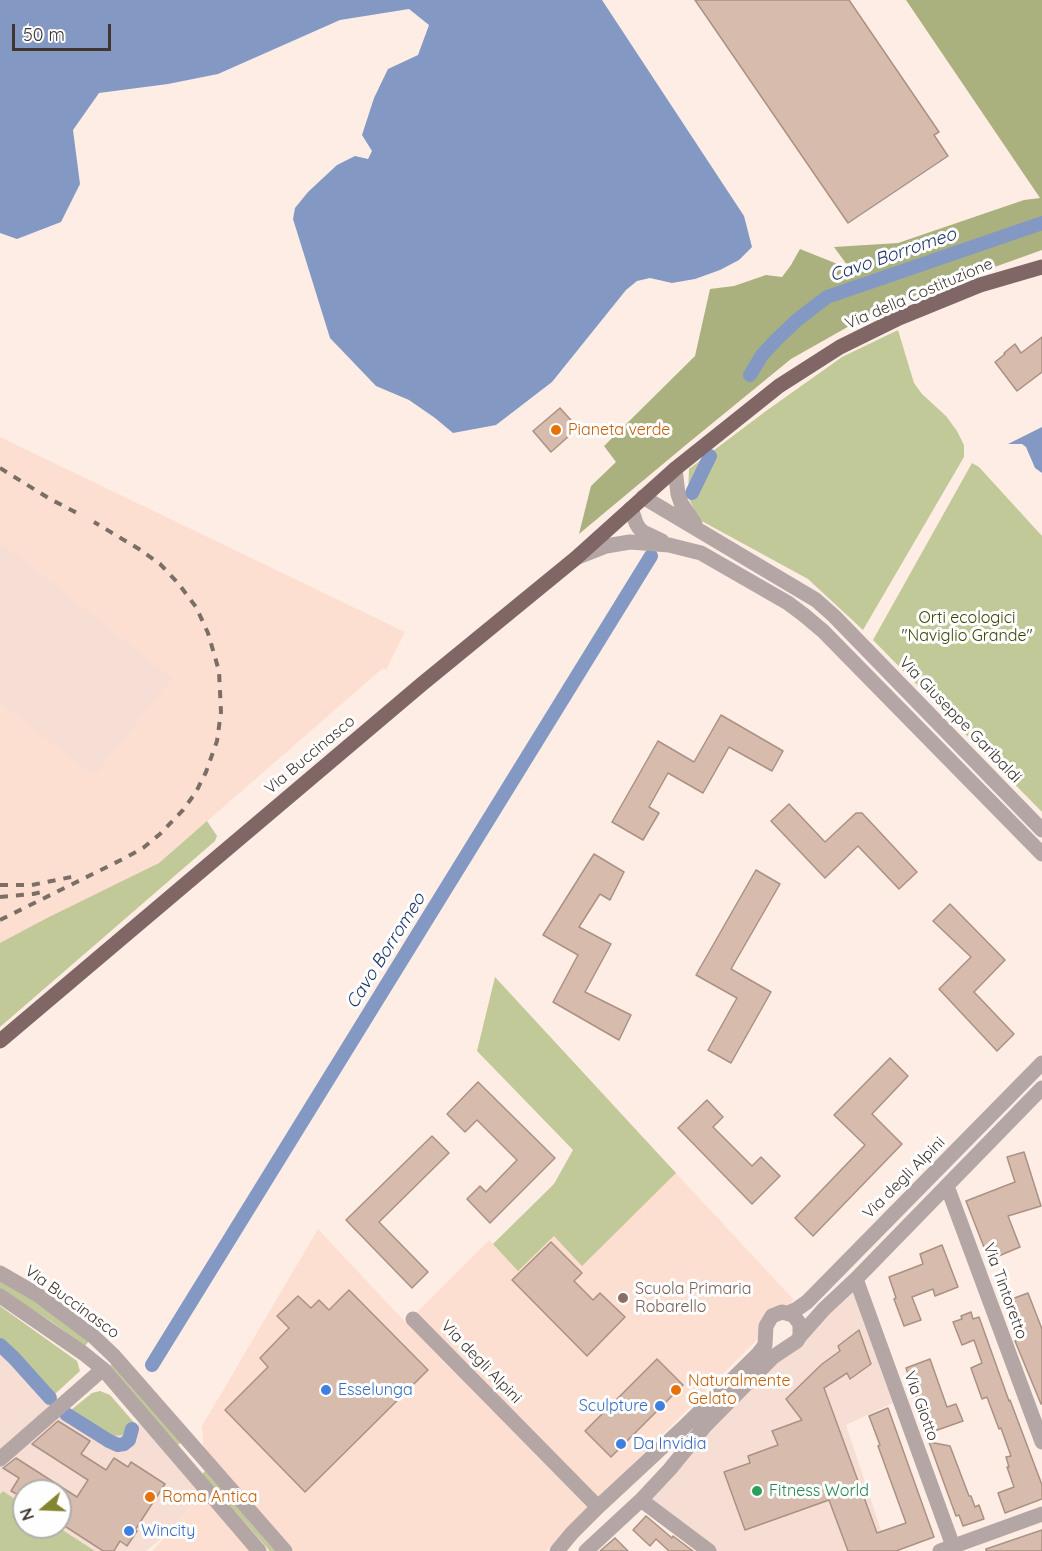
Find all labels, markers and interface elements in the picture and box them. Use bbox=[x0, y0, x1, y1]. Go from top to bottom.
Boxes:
scale bar bbox=[15, 12, 114, 50]
text: 50 m bbox=[23, 23, 65, 46]
water label: Cavo Borromeo bbox=[827, 223, 959, 287]
street label: Via della Costituzione bbox=[842, 254, 996, 334]
place label: Pianeta verde bbox=[568, 420, 670, 440]
marker: Pianeta verde bbox=[549, 423, 563, 437]
park label: Orti ecologici "Naviglio Grande" bbox=[901, 608, 1033, 646]
street label: Via Giuseppe Garibaldi bbox=[895, 653, 1025, 787]
street label: Via Buccinasco bbox=[261, 712, 359, 798]
water label: Cavo Borromeo bbox=[342, 889, 430, 1013]
street label: Via degli Alpini bbox=[859, 1133, 949, 1223]
street label: Via Tintoretto bbox=[979, 1240, 1031, 1342]
street label: Via Buccinasco bbox=[21, 1261, 123, 1343]
place label: Scuola Primaria Robarello bbox=[635, 1279, 751, 1317]
marker: Scuola Primaria Robarello bbox=[616, 1291, 630, 1305]
street label: Via degli Alpini bbox=[437, 1316, 525, 1408]
street label: Via Giotto bbox=[900, 1369, 942, 1443]
place label: Naturalmente Gelato bbox=[688, 1371, 790, 1409]
place label: Esselunga bbox=[338, 1380, 413, 1400]
marker: Esselunga bbox=[319, 1383, 333, 1397]
marker: Naturalmente Gelato bbox=[669, 1383, 683, 1397]
place label: Sculpture bbox=[579, 1396, 648, 1416]
marker: Sculpture bbox=[653, 1399, 667, 1413]
place label: Da Invidia bbox=[633, 1434, 706, 1454]
marker: Da Invidia bbox=[614, 1437, 628, 1451]
north arrow bbox=[12, 1479, 72, 1539]
place label: Fitness World bbox=[769, 1481, 869, 1501]
marker: Fitness World bbox=[750, 1484, 764, 1498]
place label: Roma Antica bbox=[162, 1487, 257, 1507]
marker: Roma Antica bbox=[143, 1490, 157, 1504]
text: N bbox=[16, 1505, 38, 1523]
place label: Wincity bbox=[141, 1521, 195, 1541]
marker: Wincity bbox=[122, 1524, 136, 1538]

